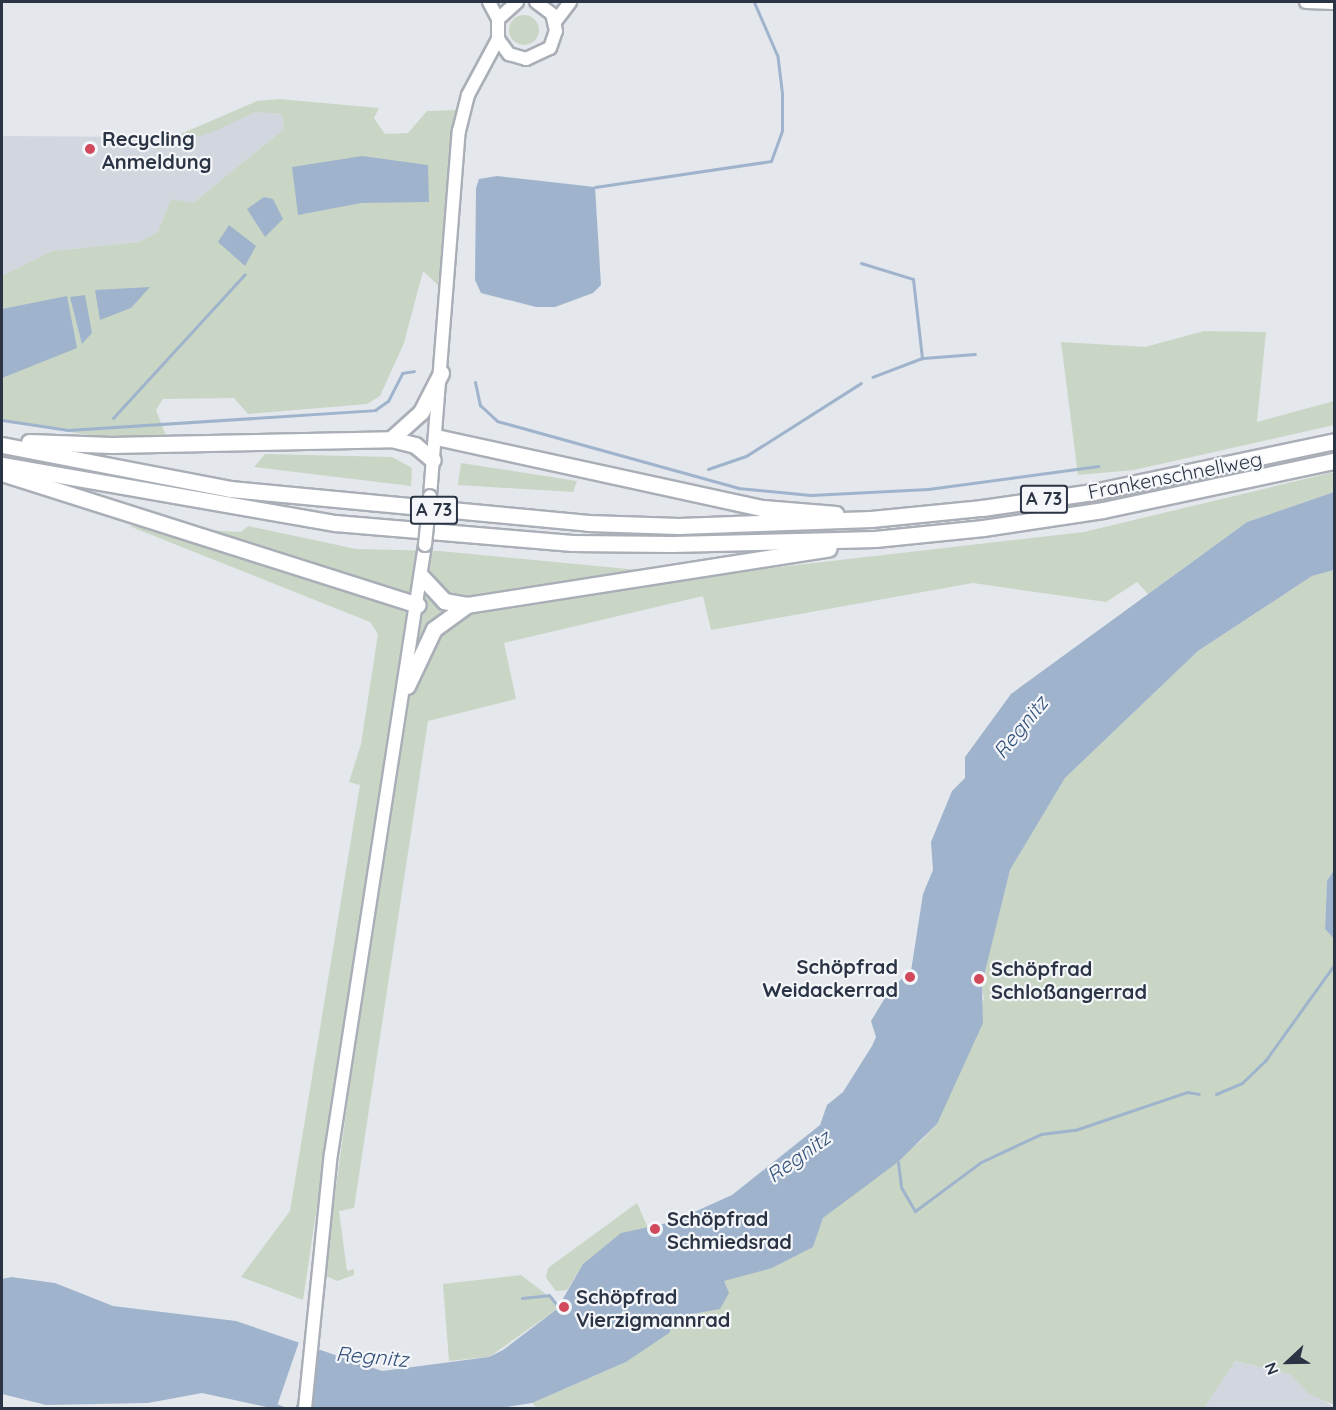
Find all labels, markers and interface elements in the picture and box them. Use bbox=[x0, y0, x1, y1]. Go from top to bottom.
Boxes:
place label: Recycling Anmeldung bbox=[102, 126, 211, 173]
marker: Recycling Anmeldung bbox=[83, 142, 97, 156]
street label: Frankenschnellweg bbox=[1086, 446, 1264, 504]
road number: A 73 bbox=[1018, 484, 1070, 514]
road number: A 73 bbox=[408, 495, 460, 525]
water label: Regnitz bbox=[987, 691, 1053, 763]
place label: Schöpfrad Weidackerrad bbox=[762, 954, 898, 1001]
place label: Schöpfrad Schloßangerrad bbox=[991, 956, 1147, 1003]
marker: Schöpfrad Weidackerrad bbox=[903, 970, 917, 984]
marker: Schöpfrad Schloßangerrad bbox=[972, 972, 986, 986]
water label: Regnitz bbox=[761, 1124, 835, 1188]
place label: Schöpfrad Schmiedsrad bbox=[667, 1206, 792, 1253]
marker: Schöpfrad Schmiedsrad bbox=[648, 1222, 662, 1236]
place label: Schöpfrad Vierzigmannrad bbox=[576, 1284, 730, 1331]
marker: Schöpfrad Vierzigmannrad bbox=[557, 1300, 571, 1314]
north arrow bbox=[1258, 1332, 1318, 1392]
water label: Regnitz bbox=[335, 1340, 409, 1372]
text: N bbox=[1260, 1360, 1283, 1378]

